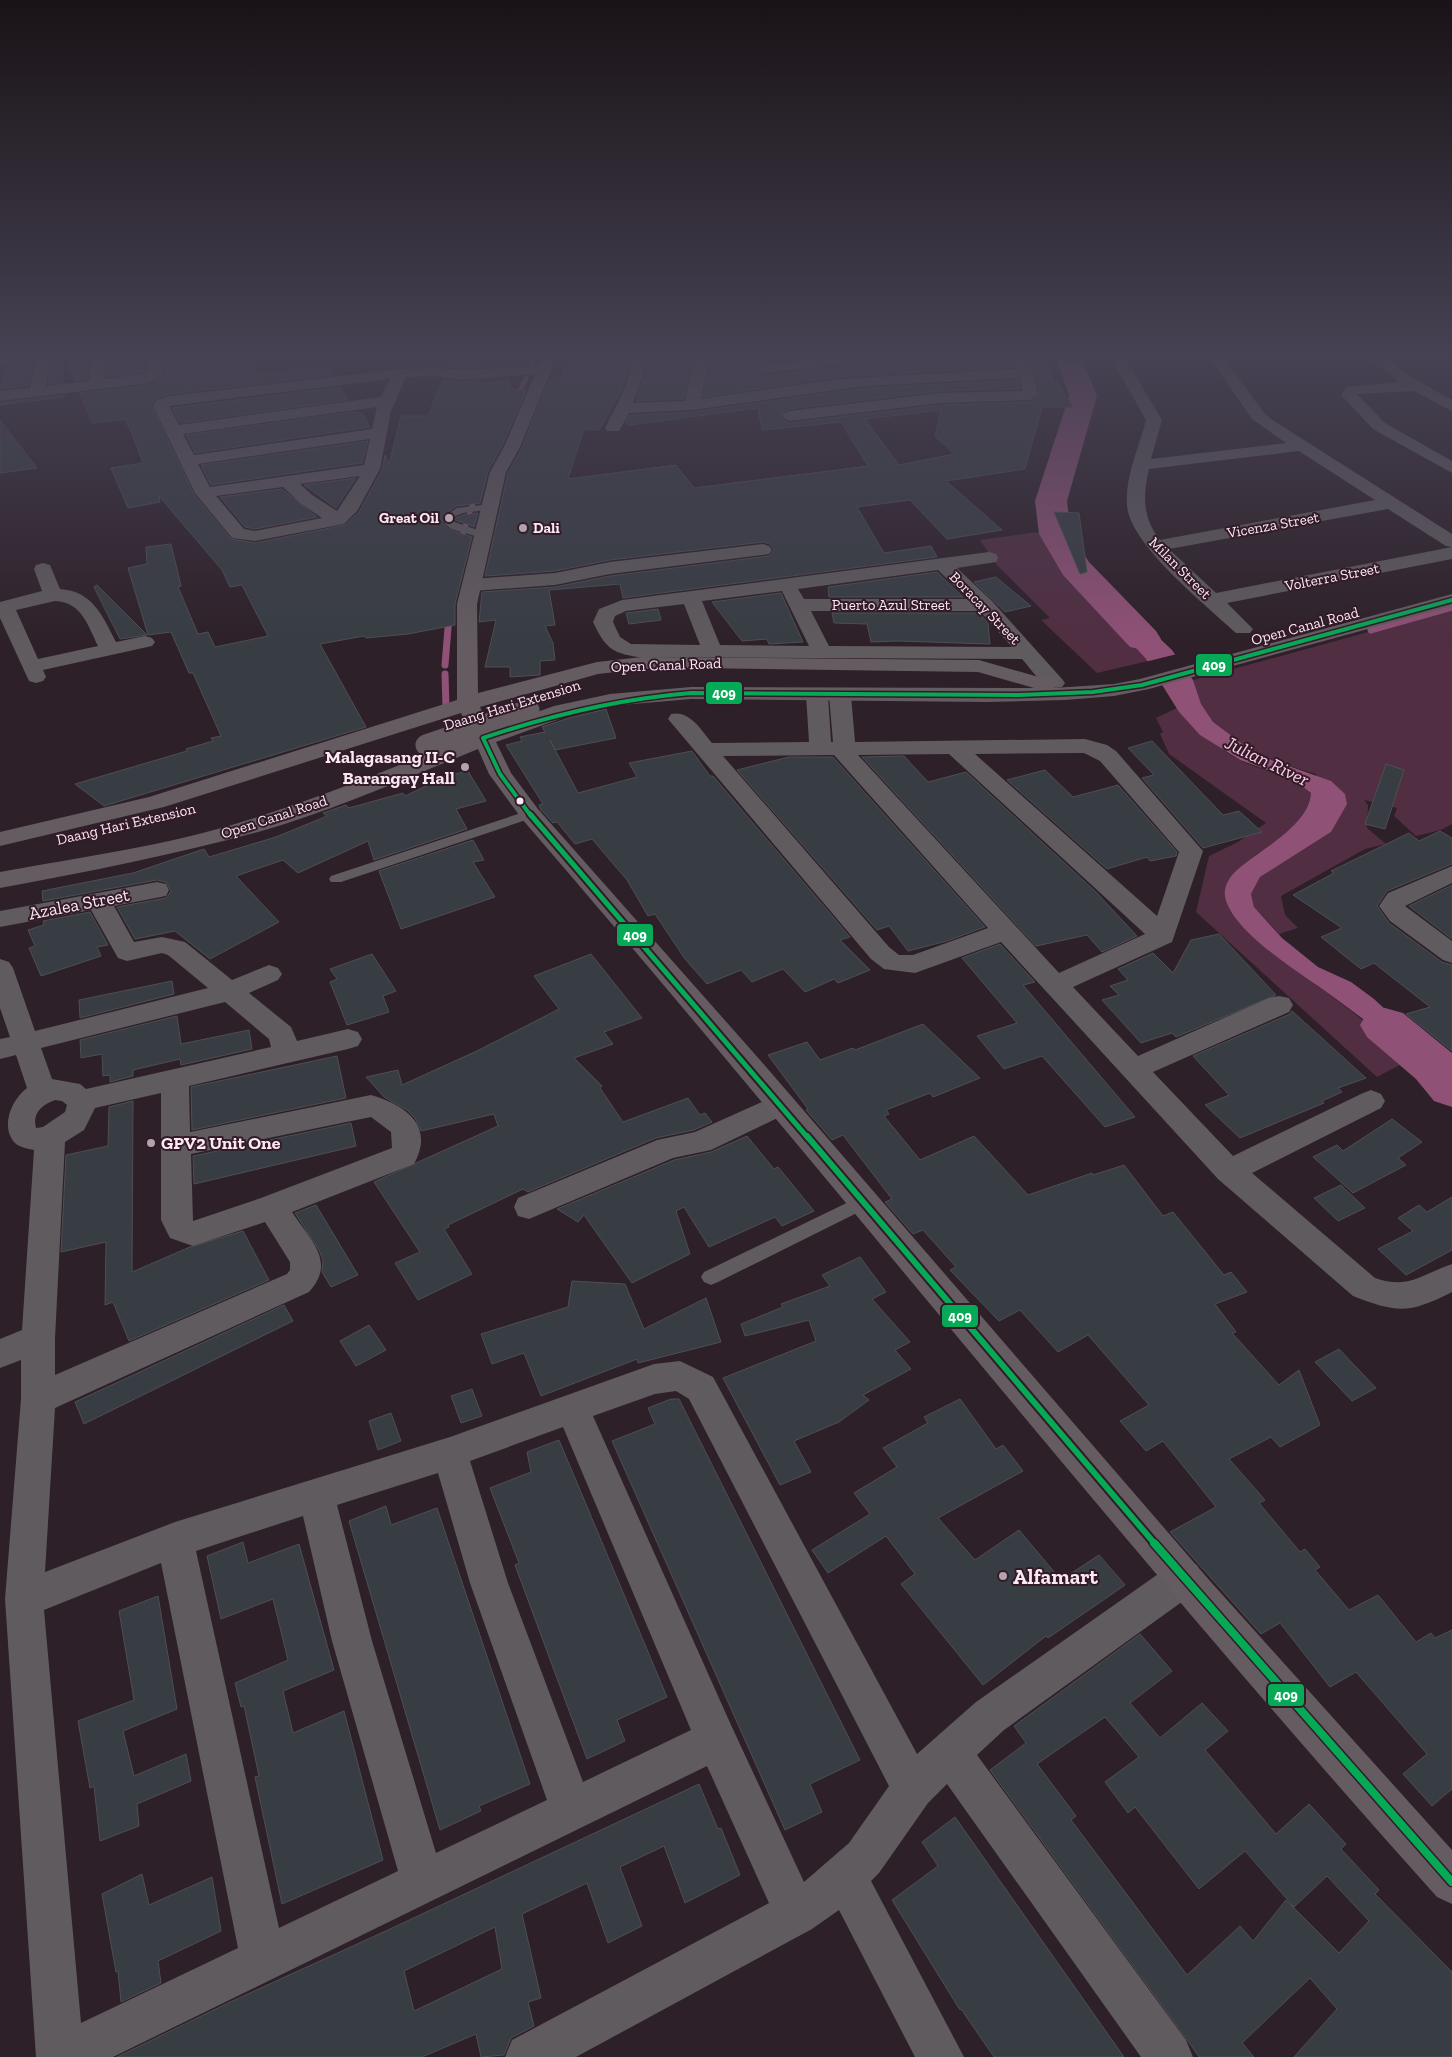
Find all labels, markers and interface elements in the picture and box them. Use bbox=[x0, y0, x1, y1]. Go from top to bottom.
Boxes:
street label: Vicenza Street bbox=[1224, 508, 1321, 542]
place label: Great Oil bbox=[379, 509, 439, 527]
marker: Great Oil bbox=[443, 512, 455, 524]
place label: Dali bbox=[533, 519, 560, 537]
marker: Dali bbox=[517, 522, 529, 534]
street label: Milan Street bbox=[1145, 533, 1215, 603]
street label: Volterra Street bbox=[1282, 559, 1381, 595]
street label: Boracay Street bbox=[946, 568, 1025, 649]
street label: Puerto Azul Street bbox=[832, 596, 951, 614]
street label: Open Canal Road bbox=[1249, 603, 1362, 649]
line badge: 409 bbox=[1195, 653, 1233, 677]
street label: Open Canal Road bbox=[610, 654, 722, 676]
text: 409 bbox=[1202, 657, 1226, 674]
street label: Daang Hari Extension bbox=[441, 675, 583, 734]
line badge: 409 bbox=[705, 681, 743, 705]
text: 409 bbox=[712, 685, 736, 702]
water label: Julian River bbox=[1220, 730, 1313, 791]
place label: Malagasang II-C Barangay Hall bbox=[325, 746, 455, 789]
marker: Malagasang II-C Barangay Hall bbox=[459, 761, 471, 773]
street label: Open Canal Road bbox=[219, 791, 330, 843]
unlabelled marker bbox=[515, 796, 525, 806]
street label: Daang Hari Extension bbox=[55, 799, 198, 849]
street label: Azalea Street bbox=[27, 883, 132, 925]
line badge: 409 bbox=[616, 923, 654, 947]
text: 409 bbox=[623, 927, 647, 944]
place label: GPV2 Unit One bbox=[161, 1132, 281, 1154]
marker: GPV2 Unit One bbox=[145, 1137, 157, 1149]
line badge: 409 bbox=[941, 1304, 979, 1328]
text: 409 bbox=[948, 1308, 972, 1325]
place label: Alfamart bbox=[1013, 1564, 1099, 1589]
marker: Alfamart bbox=[997, 1570, 1009, 1582]
line badge: 409 bbox=[1267, 1683, 1305, 1707]
text: 409 bbox=[1274, 1687, 1298, 1704]

